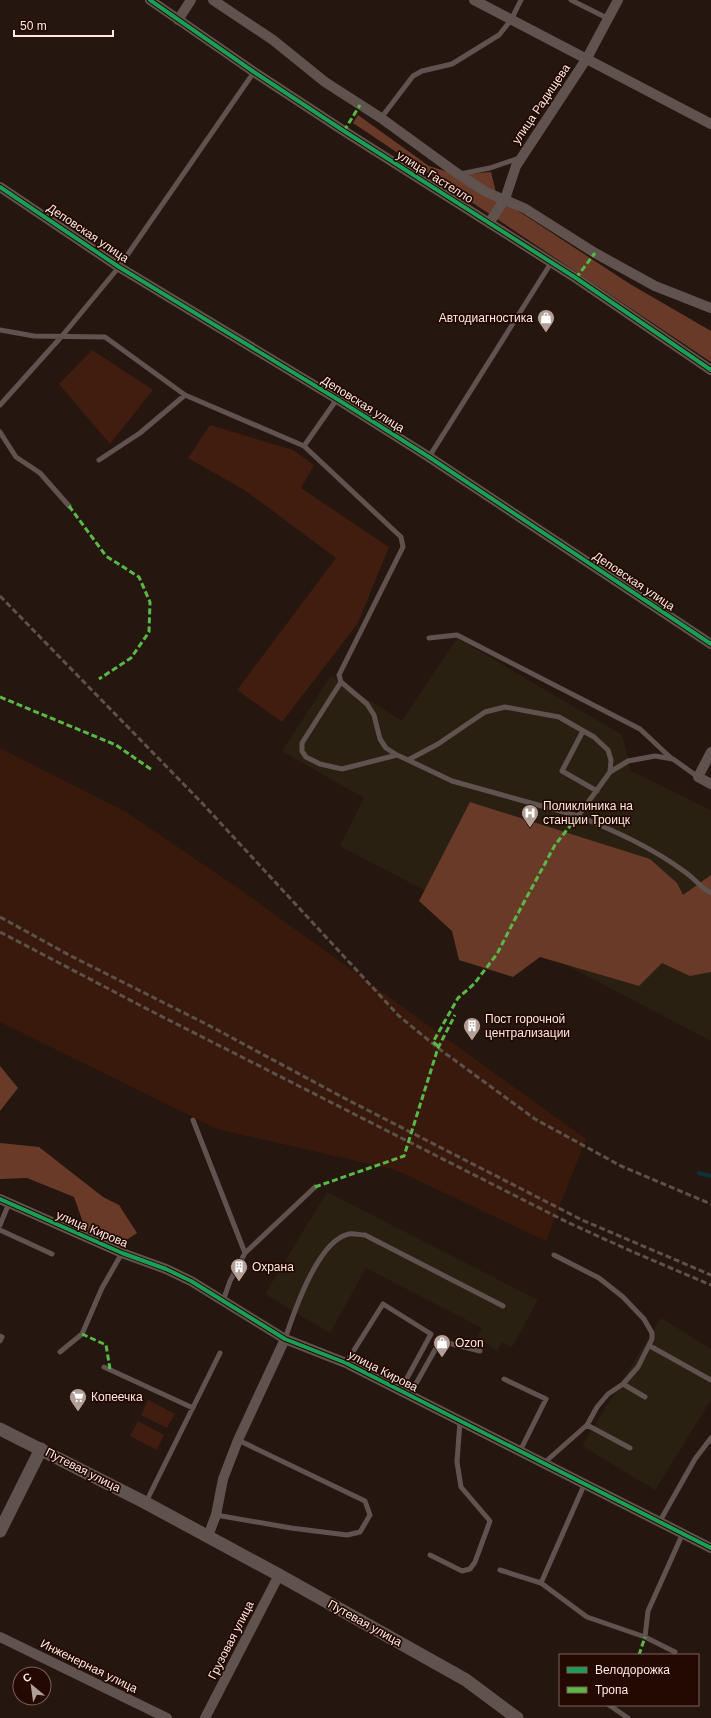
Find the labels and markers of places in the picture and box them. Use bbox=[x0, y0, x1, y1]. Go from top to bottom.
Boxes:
shop icon: Автодиагностика bbox=[536, 308, 556, 333]
place label: Автодиагностика bbox=[439, 311, 533, 325]
place label: Поликлиника на станции Троицк bbox=[543, 799, 633, 827]
hospital icon: Поликлиника на станции Троицк bbox=[520, 803, 540, 828]
place label: Пост горочной централизации bbox=[485, 1012, 570, 1040]
building icon: Пост горочной централизации bbox=[462, 1016, 482, 1041]
building icon: Охрана bbox=[229, 1257, 249, 1282]
place label: Охрана bbox=[252, 1260, 294, 1274]
shop icon: Ozon bbox=[432, 1333, 452, 1358]
place label: Ozon bbox=[455, 1336, 484, 1350]
supermarket icon: Копеечка bbox=[68, 1387, 88, 1412]
place label: Копеечка bbox=[91, 1390, 143, 1404]

